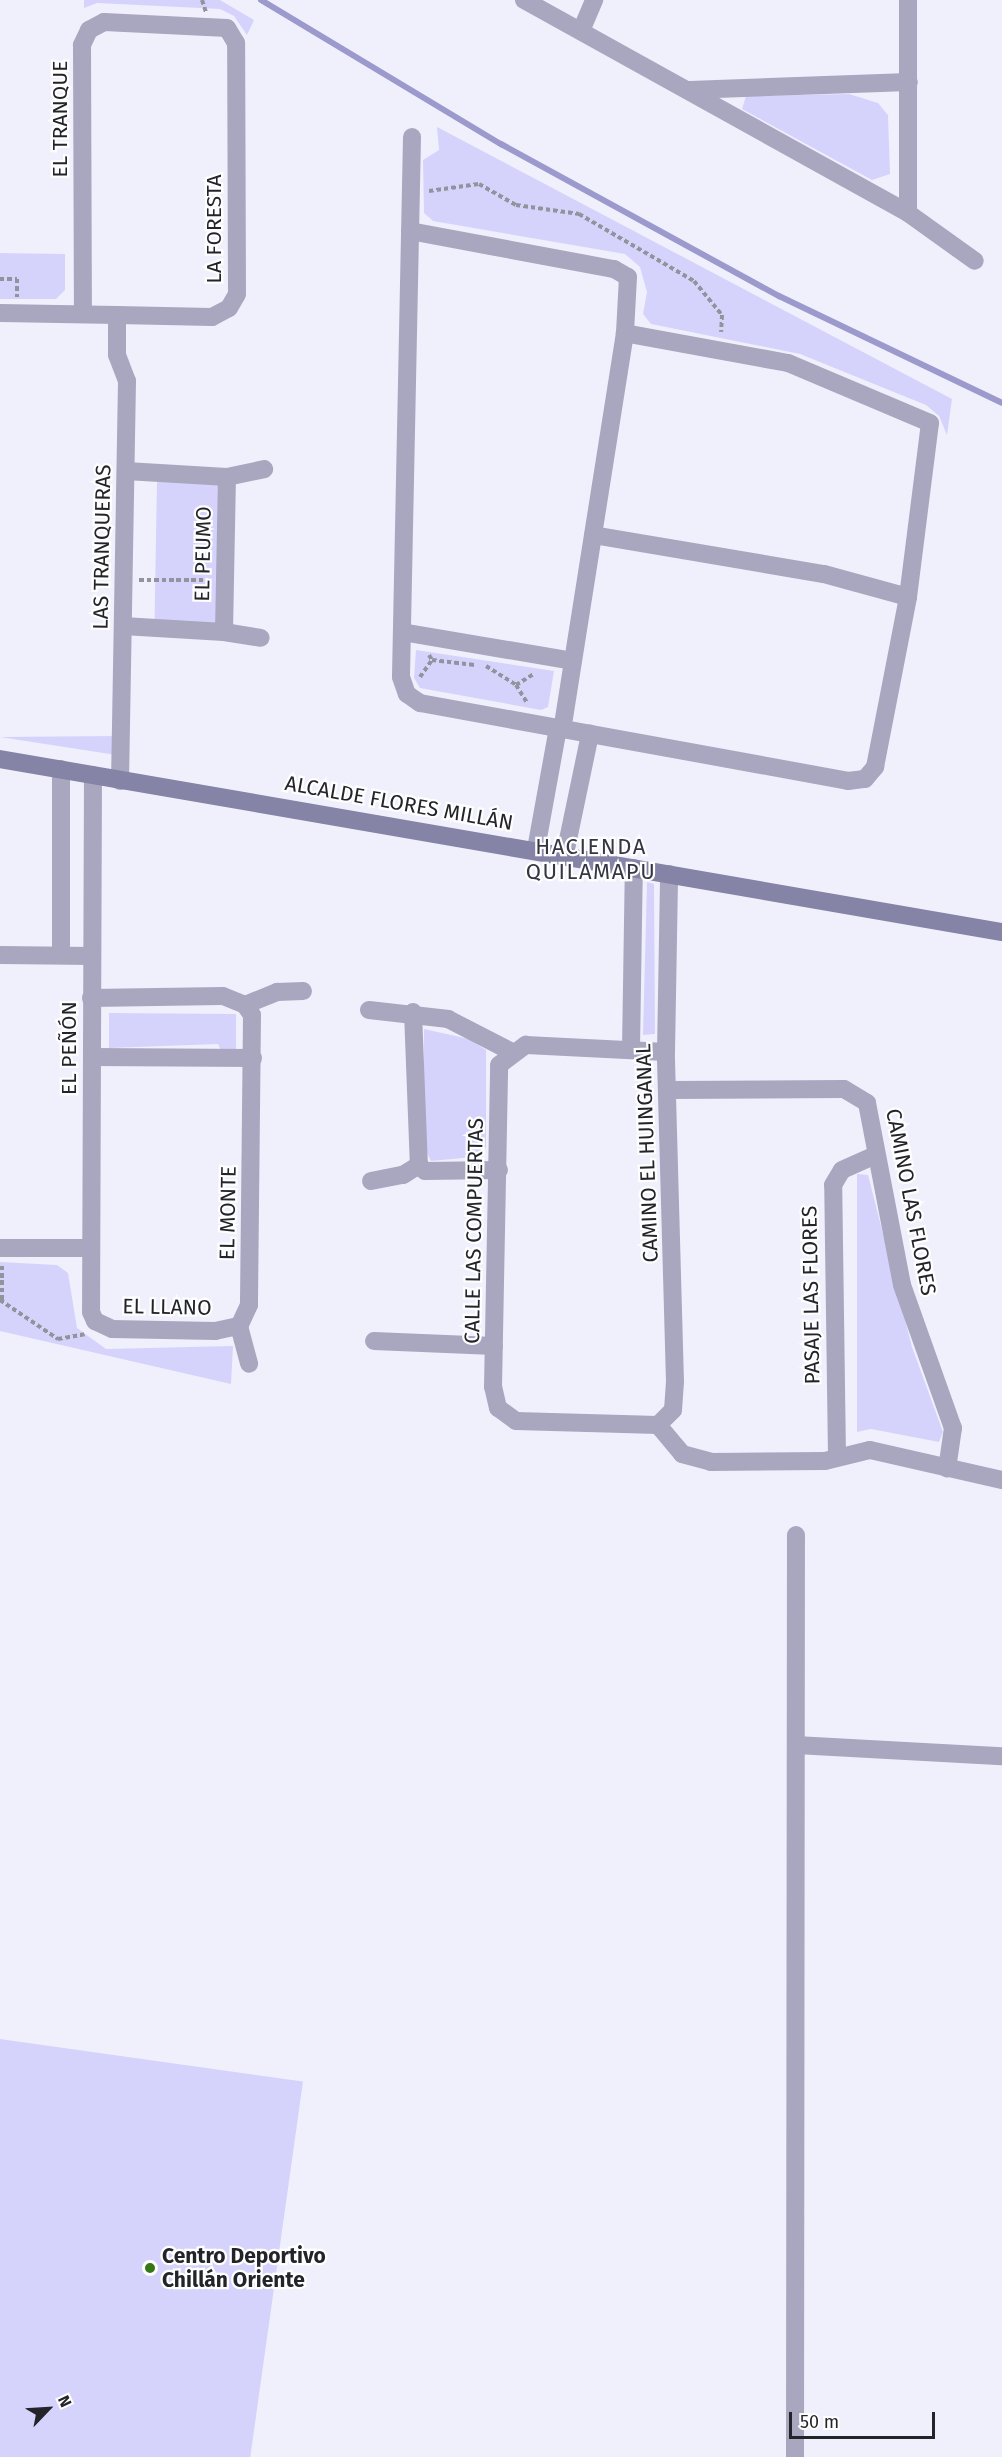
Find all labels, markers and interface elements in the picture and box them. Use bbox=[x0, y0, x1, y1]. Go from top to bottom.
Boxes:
street label: EL TRANQUE bbox=[47, 61, 73, 177]
street label: LA FORESTA bbox=[201, 174, 227, 284]
street label: LAS TRANQUERAS bbox=[88, 464, 116, 630]
street label: EL PEUMO bbox=[190, 506, 216, 602]
street label: ALCALDE FLORES MILLÁN bbox=[283, 771, 515, 835]
district label: HACIENDA QUILAMAPU bbox=[526, 833, 656, 884]
street label: EL PEÑÓN bbox=[56, 1001, 82, 1095]
street label: CAMINO EL HUINGANAL bbox=[631, 1043, 663, 1263]
street label: CAMINO LAS FLORES bbox=[881, 1106, 941, 1298]
street label: CALLE LAS COMPUERTAS bbox=[459, 1118, 489, 1344]
street label: EL MONTE bbox=[215, 1166, 241, 1260]
street label: PASAJE LAS FLORES bbox=[797, 1206, 825, 1384]
street label: EL LLANO bbox=[122, 1294, 212, 1320]
place label: Centro Deportivo Chillán Oriente bbox=[162, 2243, 326, 2293]
marker: Centro Deportivo Chillán Oriente bbox=[143, 2261, 157, 2275]
north arrow bbox=[18, 2379, 78, 2439]
text: N bbox=[54, 2392, 76, 2410]
scale bar bbox=[792, 2400, 938, 2438]
text: 50 m bbox=[800, 2411, 839, 2433]

